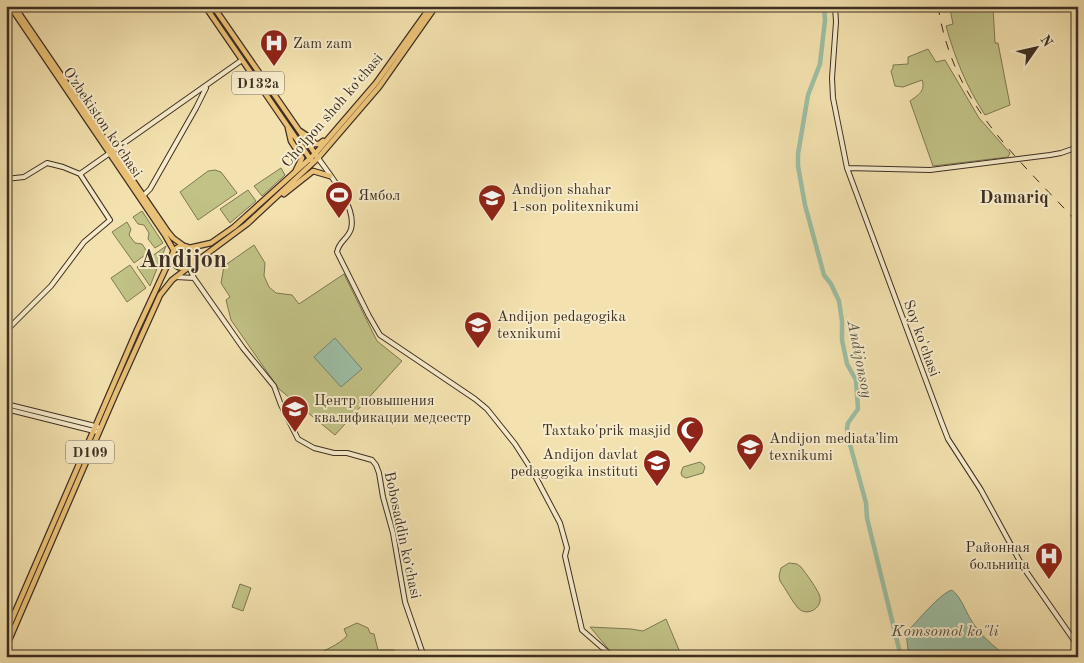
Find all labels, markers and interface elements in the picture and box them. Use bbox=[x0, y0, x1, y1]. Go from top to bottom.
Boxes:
north arrow bbox=[1012, 22, 1062, 72]
hospital icon: Zam zam bbox=[259, 28, 289, 67]
text: N bbox=[1037, 33, 1055, 50]
place label: Zam zam bbox=[293, 37, 352, 52]
street label: Choʻlpon shoh koʻchasi bbox=[280, 51, 387, 171]
street label: Oʻzbekiston koʻchasi bbox=[59, 65, 144, 180]
road number: D132a bbox=[232, 72, 284, 95]
sports icon: Ямбол bbox=[324, 180, 354, 219]
school or university icon: Andijon shahar 1-son politexnikumi bbox=[477, 183, 507, 222]
place label: Andijon shahar 1-son politexnikumi bbox=[511, 183, 639, 215]
place label: Ямбол bbox=[358, 189, 400, 204]
district label: Damariq bbox=[979, 189, 1049, 207]
district label: Andijon bbox=[139, 248, 227, 273]
street label: Soy ko'chasi bbox=[900, 298, 941, 379]
school or university icon: Andijon pedagogika texnikumi bbox=[463, 310, 493, 349]
place label: Andijon pedagogika texnikumi bbox=[497, 310, 626, 342]
water label: Andijonsoy bbox=[843, 318, 875, 400]
school or university icon: Центр повышения квалификации медсестр bbox=[280, 394, 310, 433]
place label: Центр повышения квалификации медсестр bbox=[314, 394, 471, 426]
mosque icon: Taxtako'prik masjid bbox=[675, 415, 705, 454]
place label: Taxtako'prik masjid bbox=[542, 424, 671, 439]
school or university icon: Andijon mediataʼlim texnikumi bbox=[735, 432, 765, 471]
place label: Andijon mediataʼlim texnikumi bbox=[769, 432, 899, 464]
road number: D109 bbox=[66, 441, 114, 464]
place label: Andijon davlat pedagogika instituti bbox=[510, 448, 638, 480]
school or university icon: Andijon davlat pedagogika instituti bbox=[642, 448, 672, 487]
street label: Bobosaddin koʻchasi bbox=[381, 470, 422, 600]
place label: Районная больница bbox=[965, 541, 1031, 573]
hospital icon: Районная больница bbox=[1034, 541, 1064, 580]
water label: Komsomol ko"li bbox=[890, 624, 999, 640]

